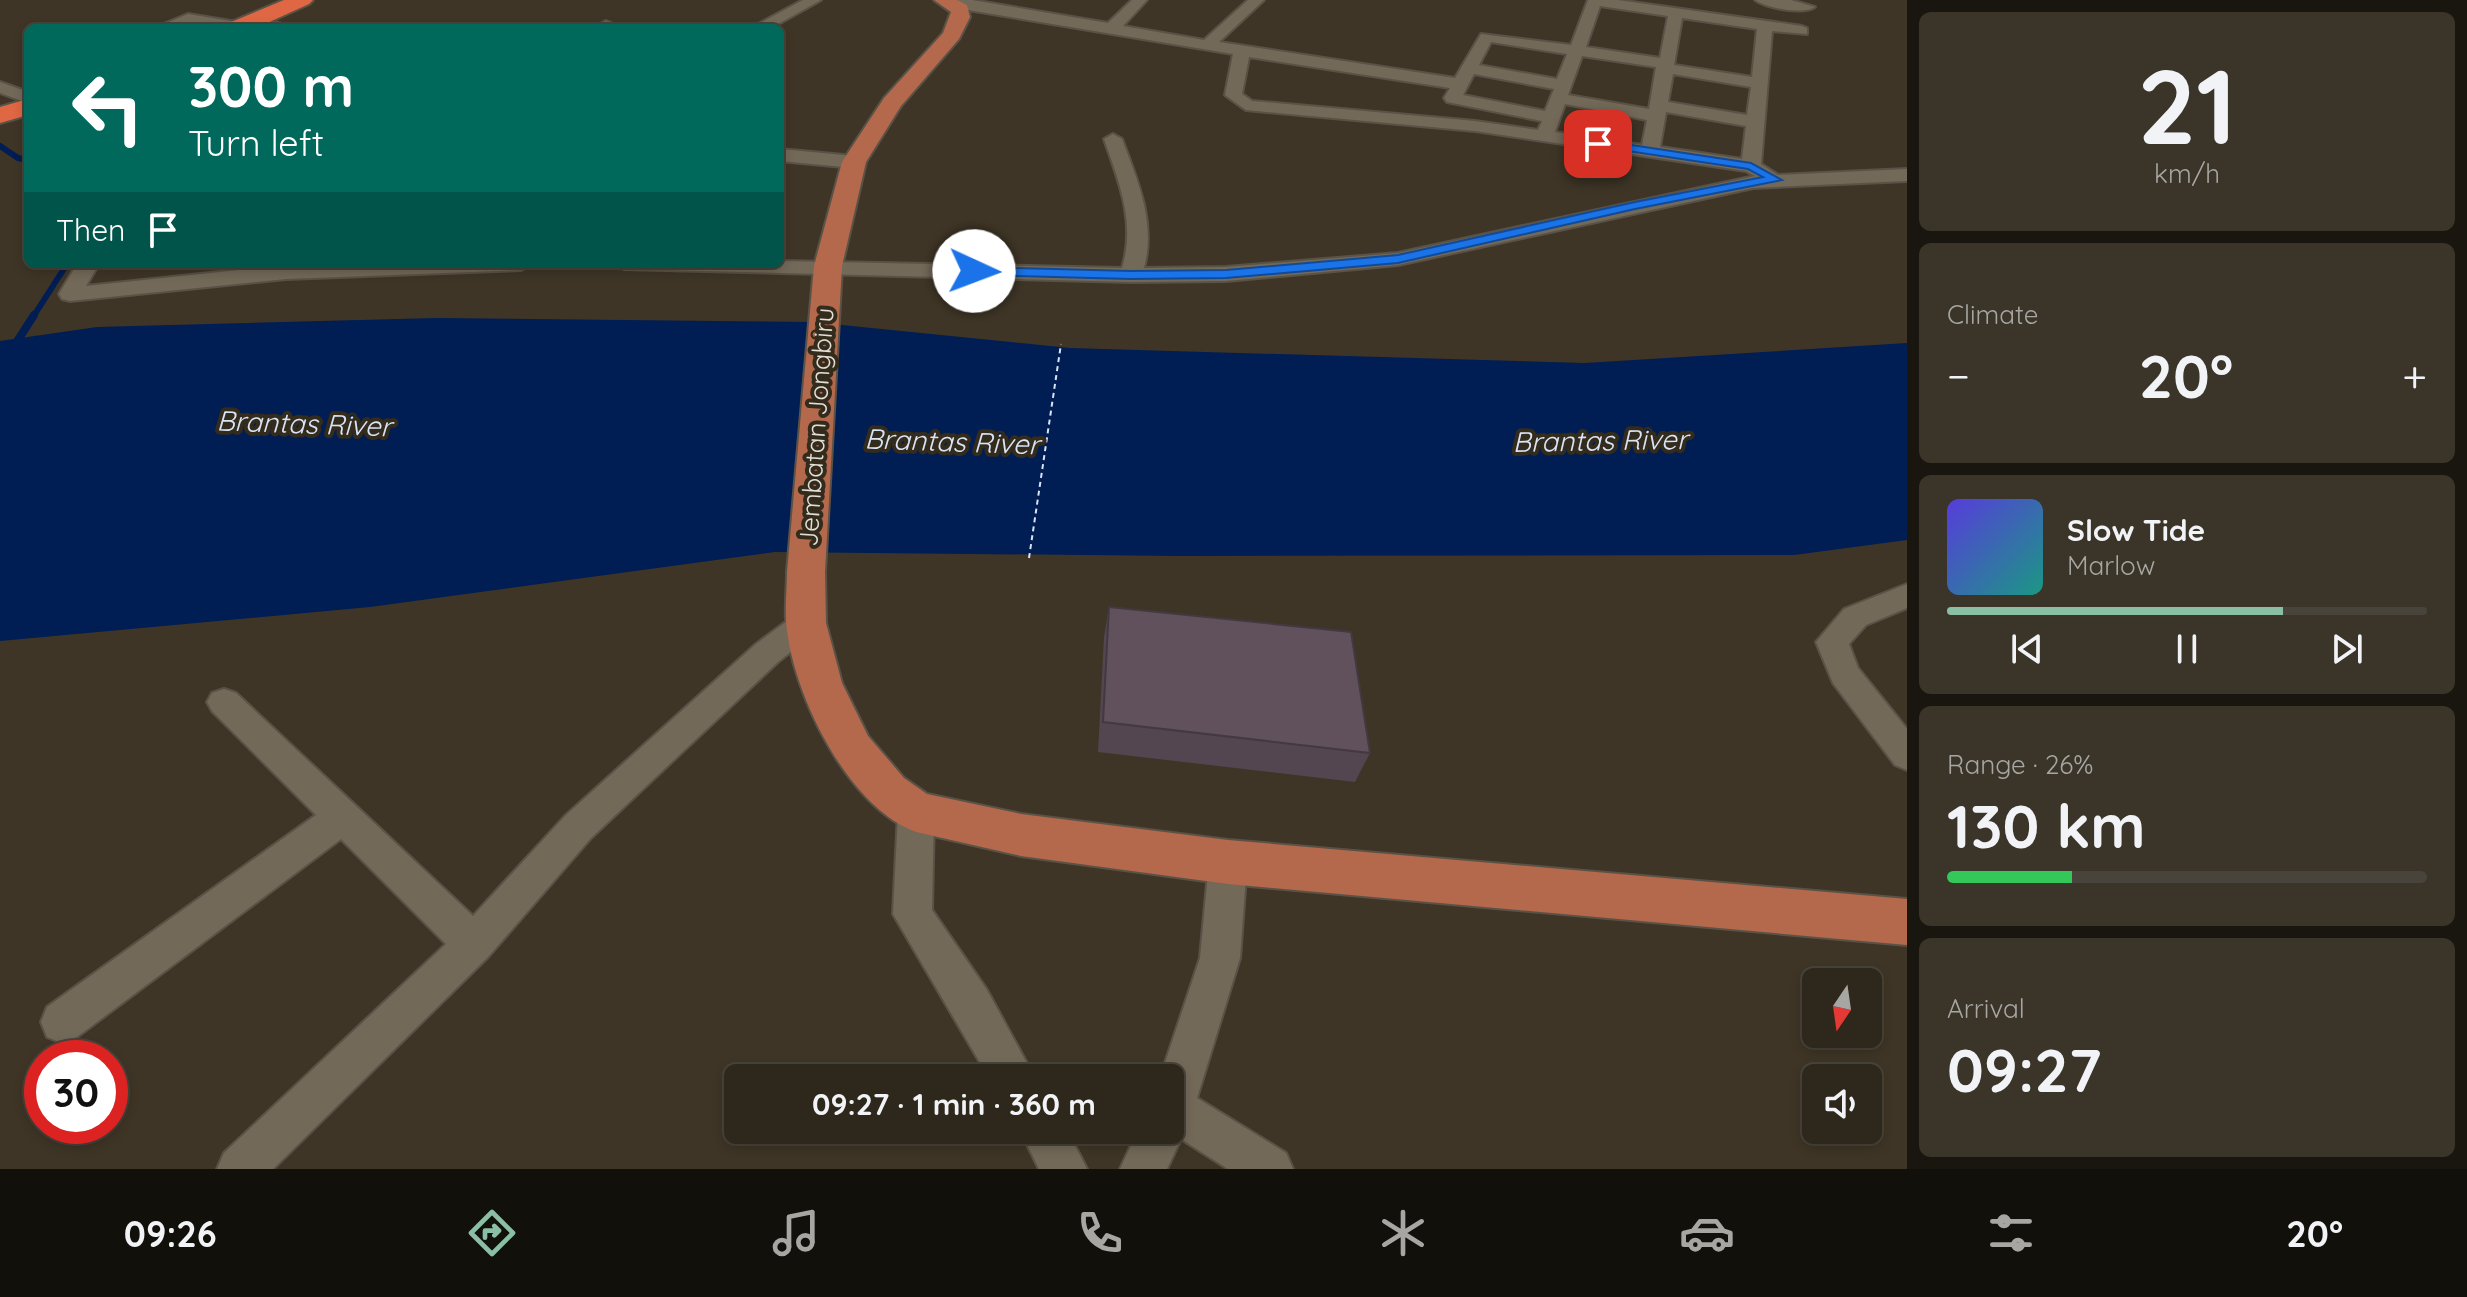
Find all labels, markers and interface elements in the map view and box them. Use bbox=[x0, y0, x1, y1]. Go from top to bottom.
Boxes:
text: 21 bbox=[2137, 40, 2237, 170]
text: 300 m bbox=[188, 51, 354, 121]
icon: left bbox=[56, 56, 160, 160]
pin bbox=[1564, 110, 1632, 178]
text: Turn left bbox=[188, 120, 324, 165]
icon: arrive bbox=[1576, 122, 1620, 166]
text: km/h bbox=[2154, 157, 2220, 190]
icon: arrive bbox=[141, 208, 185, 252]
text: Then bbox=[56, 211, 125, 249]
position arrow bbox=[932, 229, 1016, 313]
text: Climate bbox=[1947, 298, 2038, 331]
street label: Jembatan Jongbiru bbox=[791, 306, 841, 548]
text: 20° bbox=[2139, 338, 2233, 413]
text: − bbox=[1947, 348, 1970, 403]
text: + bbox=[2402, 348, 2427, 403]
water label: Brantas River bbox=[216, 402, 395, 444]
water label: Brantas River bbox=[864, 420, 1043, 462]
water label: Brantas River bbox=[1512, 421, 1691, 459]
text: Slow Tide bbox=[2067, 511, 2205, 549]
text: Marlow bbox=[2067, 549, 2155, 582]
icon: previous bbox=[2005, 627, 2049, 671]
icon: pause bbox=[2165, 627, 2209, 671]
icon: next bbox=[2325, 627, 2369, 671]
text: Range · 26% bbox=[1947, 748, 2094, 781]
text: 130 km bbox=[1947, 788, 2146, 863]
north arrow bbox=[1802, 968, 1882, 1048]
map controls bbox=[1802, 968, 1882, 1144]
text: Arrival bbox=[1947, 992, 2025, 1025]
text: 09:27 bbox=[1947, 1032, 2101, 1107]
speed limit sign: 30 bbox=[24, 1040, 128, 1144]
button: sound bbox=[1802, 1064, 1882, 1144]
text: 09:27 · 1 min · 360 m bbox=[812, 1085, 1096, 1123]
icon: directions bbox=[464, 1205, 520, 1261]
icon: music bbox=[768, 1205, 824, 1261]
icon: phone bbox=[1072, 1205, 1128, 1261]
icon: climate bbox=[1375, 1205, 1431, 1261]
icon: car bbox=[1679, 1205, 1735, 1261]
icon: filters bbox=[1983, 1205, 2039, 1261]
text: 09:26 bbox=[124, 1211, 217, 1256]
text: 20° bbox=[2286, 1211, 2343, 1256]

